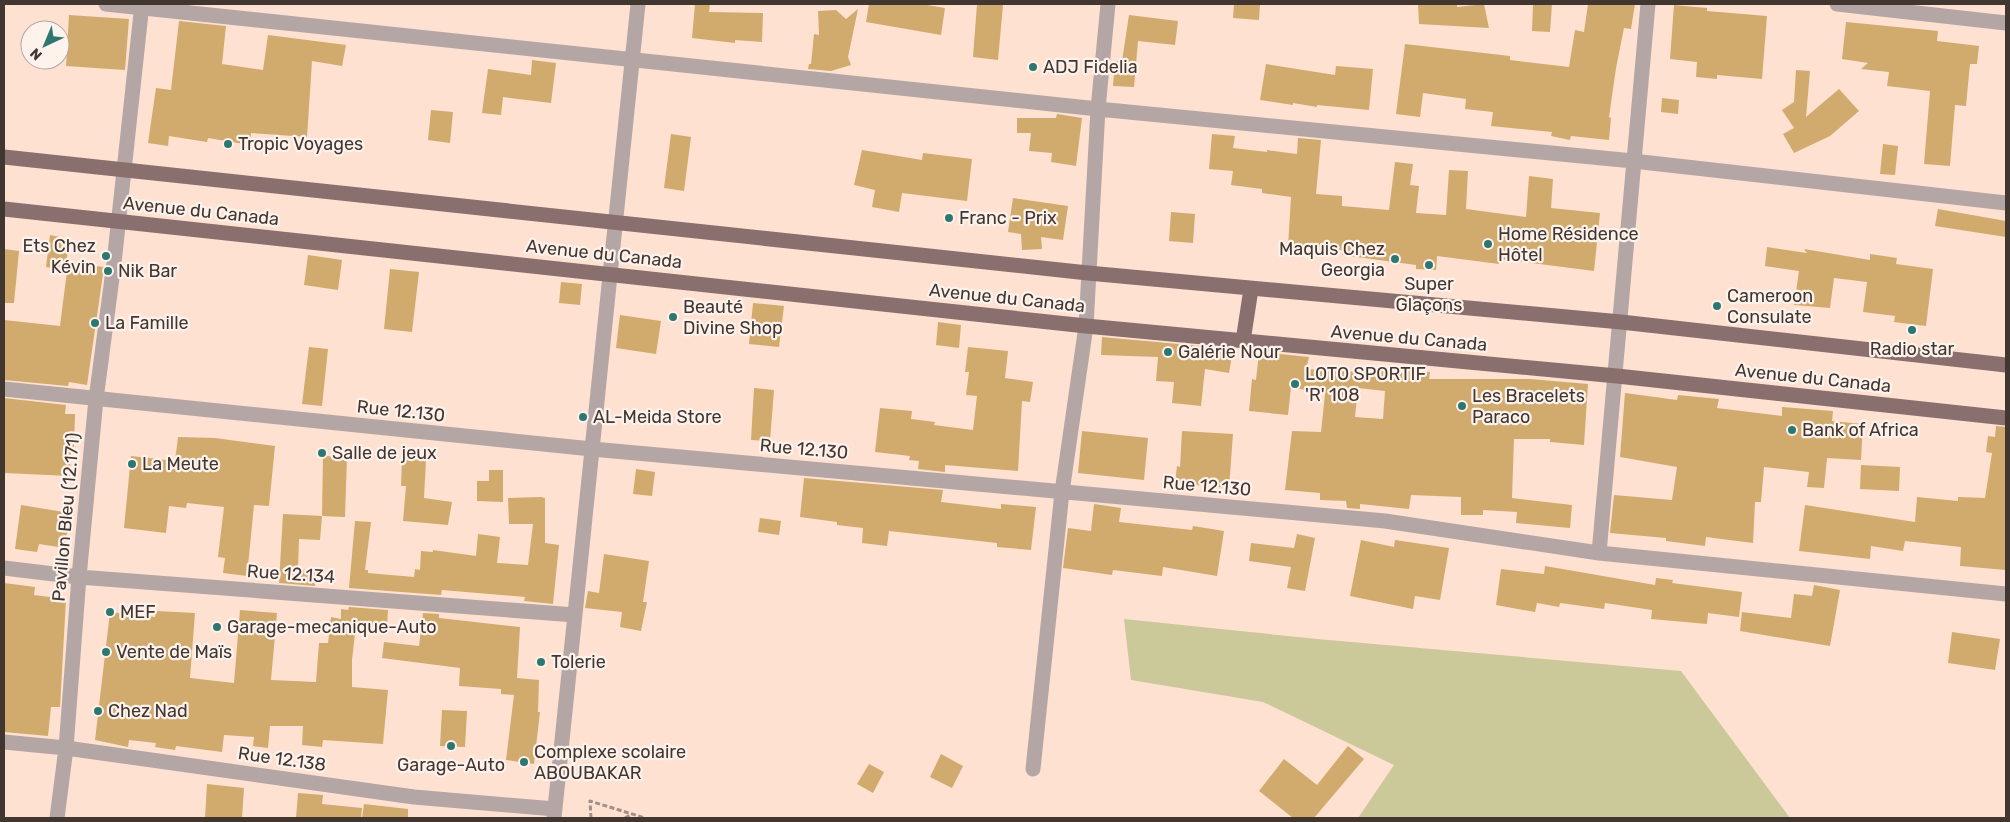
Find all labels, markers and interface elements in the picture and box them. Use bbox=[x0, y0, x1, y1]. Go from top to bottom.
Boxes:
north arrow bbox=[20, 20, 70, 70]
text: N bbox=[27, 44, 46, 64]
place label: ADJ Fidelia bbox=[1043, 56, 1138, 78]
marker: ADJ Fidelia bbox=[1027, 61, 1039, 73]
place label: Tropic Voyages bbox=[238, 133, 363, 155]
marker: Tropic Voyages bbox=[222, 138, 234, 150]
street label: Avenue du Canada bbox=[122, 192, 280, 230]
place label: Franc - Prix bbox=[959, 207, 1057, 229]
marker: Franc - Prix bbox=[943, 212, 955, 224]
place label: Home Résidence Hôtel bbox=[1498, 223, 1639, 266]
place label: Ets Chez Kévin bbox=[22, 235, 96, 278]
street label: Avenue du Canada bbox=[525, 235, 683, 273]
place label: Maquis Chez Georgia bbox=[1279, 238, 1385, 281]
marker: Home Résidence Hôtel bbox=[1482, 238, 1494, 250]
marker: Ets Chez Kévin bbox=[100, 250, 112, 262]
marker: Maquis Chez Georgia bbox=[1389, 253, 1401, 265]
marker: Super Glaçons bbox=[1423, 259, 1435, 271]
place label: Nik Bar bbox=[118, 260, 177, 282]
marker: Nik Bar bbox=[102, 265, 114, 277]
place label: Super Glaçons bbox=[1396, 273, 1462, 316]
street label: Avenue du Canada bbox=[928, 279, 1086, 317]
place label: Cameroon Consulate bbox=[1727, 285, 1813, 328]
place label: Beauté Divine Shop bbox=[683, 296, 783, 339]
marker: Cameroon Consulate bbox=[1711, 300, 1723, 312]
marker: Beauté Divine Shop bbox=[667, 311, 679, 323]
place label: La Famille bbox=[105, 312, 189, 334]
marker: La Famille bbox=[89, 317, 101, 329]
street label: Avenue du Canada bbox=[1330, 320, 1488, 356]
marker: Radio star bbox=[1906, 324, 1918, 336]
place label: Radio star bbox=[1870, 338, 1954, 360]
place label: Galérie Nour bbox=[1178, 341, 1281, 363]
marker: Galérie Nour bbox=[1162, 346, 1174, 358]
street label: Avenue du Canada bbox=[1734, 359, 1892, 397]
place label: LOTO SPORTIF 'R' 108 bbox=[1305, 363, 1426, 406]
marker: LOTO SPORTIF 'R' 108 bbox=[1289, 378, 1301, 390]
place label: Les Bracelets Paraco bbox=[1472, 385, 1585, 428]
street label: Rue 12.130 bbox=[356, 395, 446, 427]
marker: Les Bracelets Paraco bbox=[1456, 400, 1468, 412]
place label: AL-Meida Store bbox=[593, 406, 722, 428]
marker: AL-Meida Store bbox=[577, 411, 589, 423]
place label: Bank of Africa bbox=[1802, 419, 1919, 441]
marker: Bank of Africa bbox=[1786, 424, 1798, 436]
street label: Pavillon Bleu (12.171) bbox=[48, 432, 84, 602]
street label: Rue 12.130 bbox=[759, 434, 849, 464]
place label: Salle de jeux bbox=[332, 442, 437, 464]
marker: Salle de jeux bbox=[316, 447, 328, 459]
place label: La Meute bbox=[142, 453, 219, 475]
marker: La Meute bbox=[126, 458, 138, 470]
street label: Rue 12.130 bbox=[1162, 471, 1252, 501]
street label: Rue 12.134 bbox=[246, 560, 336, 588]
place label: MEF bbox=[120, 601, 156, 623]
marker: MEF bbox=[104, 606, 116, 618]
place label: Garage-mecanique-Auto bbox=[227, 616, 437, 638]
marker: Garage-mecanique-Auto bbox=[211, 621, 223, 633]
place label: Vente de Maïs bbox=[116, 641, 232, 663]
marker: Vente de Maïs bbox=[100, 646, 112, 658]
place label: Tolerie bbox=[551, 651, 606, 673]
marker: Tolerie bbox=[535, 656, 547, 668]
place label: Chez Nad bbox=[108, 700, 188, 722]
marker: Chez Nad bbox=[92, 705, 104, 717]
marker: Garage-Auto bbox=[445, 740, 457, 752]
place label: Complexe scolaire ABOUBAKAR bbox=[534, 741, 686, 784]
street label: Rue 12.138 bbox=[237, 742, 327, 776]
place label: Garage-Auto bbox=[397, 754, 505, 776]
marker: Complexe scolaire ABOUBAKAR bbox=[518, 756, 530, 768]

